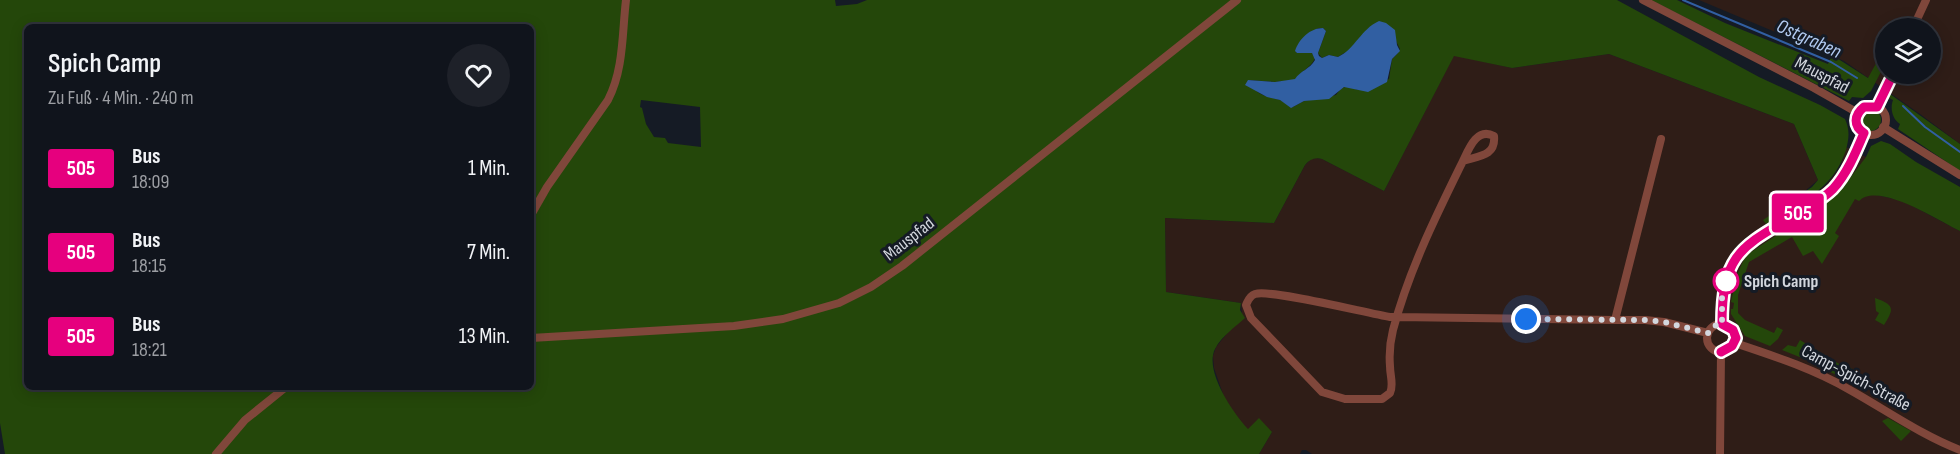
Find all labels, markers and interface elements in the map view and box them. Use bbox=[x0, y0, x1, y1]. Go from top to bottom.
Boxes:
water label: Ostgraben bbox=[1773, 14, 1845, 64]
map controls bbox=[1875, 18, 1941, 84]
button: layers bbox=[1875, 18, 1941, 84]
button: heart bbox=[447, 44, 510, 107]
text: Spich Camp bbox=[48, 47, 161, 80]
street label: Mauspfad bbox=[1791, 52, 1853, 98]
text: Zu Fuß · 4 Min. · 240 m bbox=[48, 86, 194, 110]
text: Bus bbox=[132, 143, 161, 170]
text: 1 Min. bbox=[468, 155, 510, 182]
text: 505 bbox=[67, 156, 95, 181]
text: 18:09 bbox=[132, 170, 169, 194]
line badge: 505 bbox=[1764, 194, 1832, 232]
text: 505 bbox=[1784, 201, 1812, 226]
street label: Mauspfad bbox=[880, 213, 938, 265]
text: Bus bbox=[132, 227, 161, 254]
text: 7 Min. bbox=[467, 239, 510, 266]
text: 505 bbox=[67, 240, 95, 265]
text: 18:15 bbox=[132, 254, 167, 278]
marker: Spich Camp bbox=[1713, 268, 1739, 294]
place label: Spich Camp bbox=[1744, 271, 1818, 292]
your location bbox=[1511, 304, 1541, 334]
text: Bus bbox=[132, 311, 161, 338]
text: 13 Min. bbox=[459, 323, 510, 350]
text: 505 bbox=[67, 324, 95, 349]
text: 18:21 bbox=[132, 338, 167, 362]
street label: Camp-Spich-Straße bbox=[1798, 340, 1914, 416]

